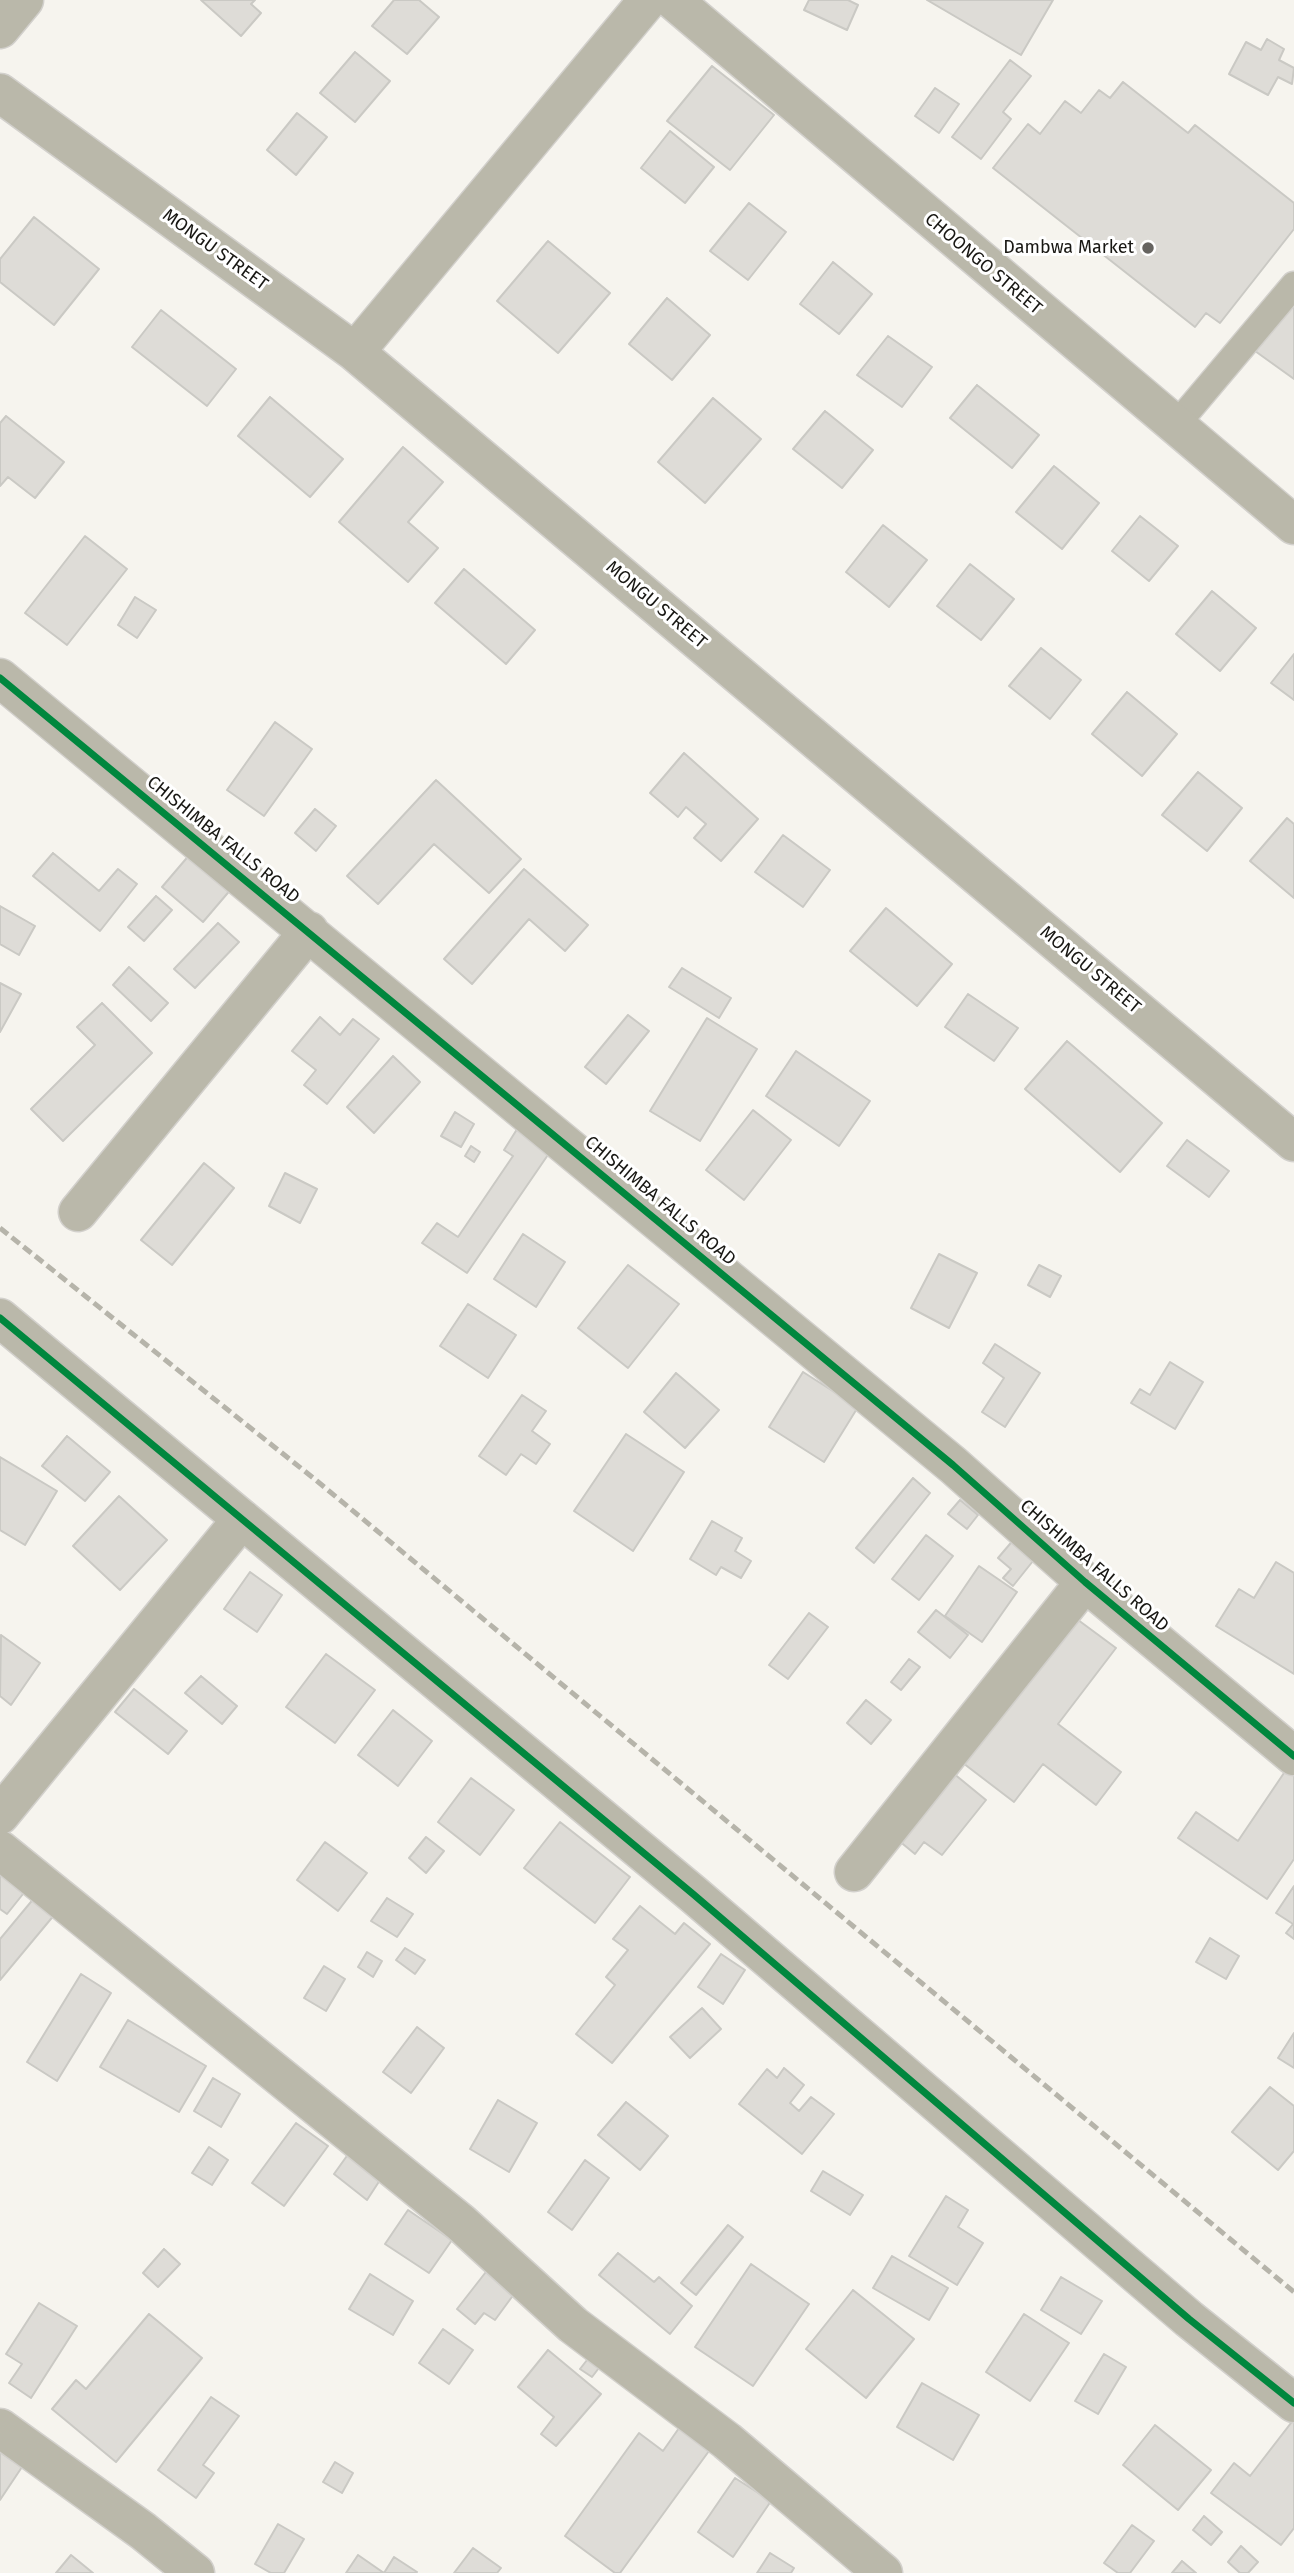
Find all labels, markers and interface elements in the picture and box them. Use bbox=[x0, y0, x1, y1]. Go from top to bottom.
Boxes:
street label: MONGU STREET bbox=[158, 205, 272, 295]
street label: CHOONGO STREET bbox=[920, 209, 1046, 319]
place label: Dambwa Market bbox=[1003, 237, 1134, 259]
marker: Dambwa Market bbox=[1140, 240, 1156, 256]
street label: MONGU STREET bbox=[601, 557, 711, 653]
street label: CHISHIMBA FALLS ROAD bbox=[142, 772, 304, 908]
street label: MONGU STREET bbox=[1035, 922, 1145, 1018]
street label: CHISHIMBA FALLS ROAD bbox=[580, 1132, 740, 1270]
street label: CHISHIMBA FALLS ROAD bbox=[1015, 1495, 1173, 1637]

